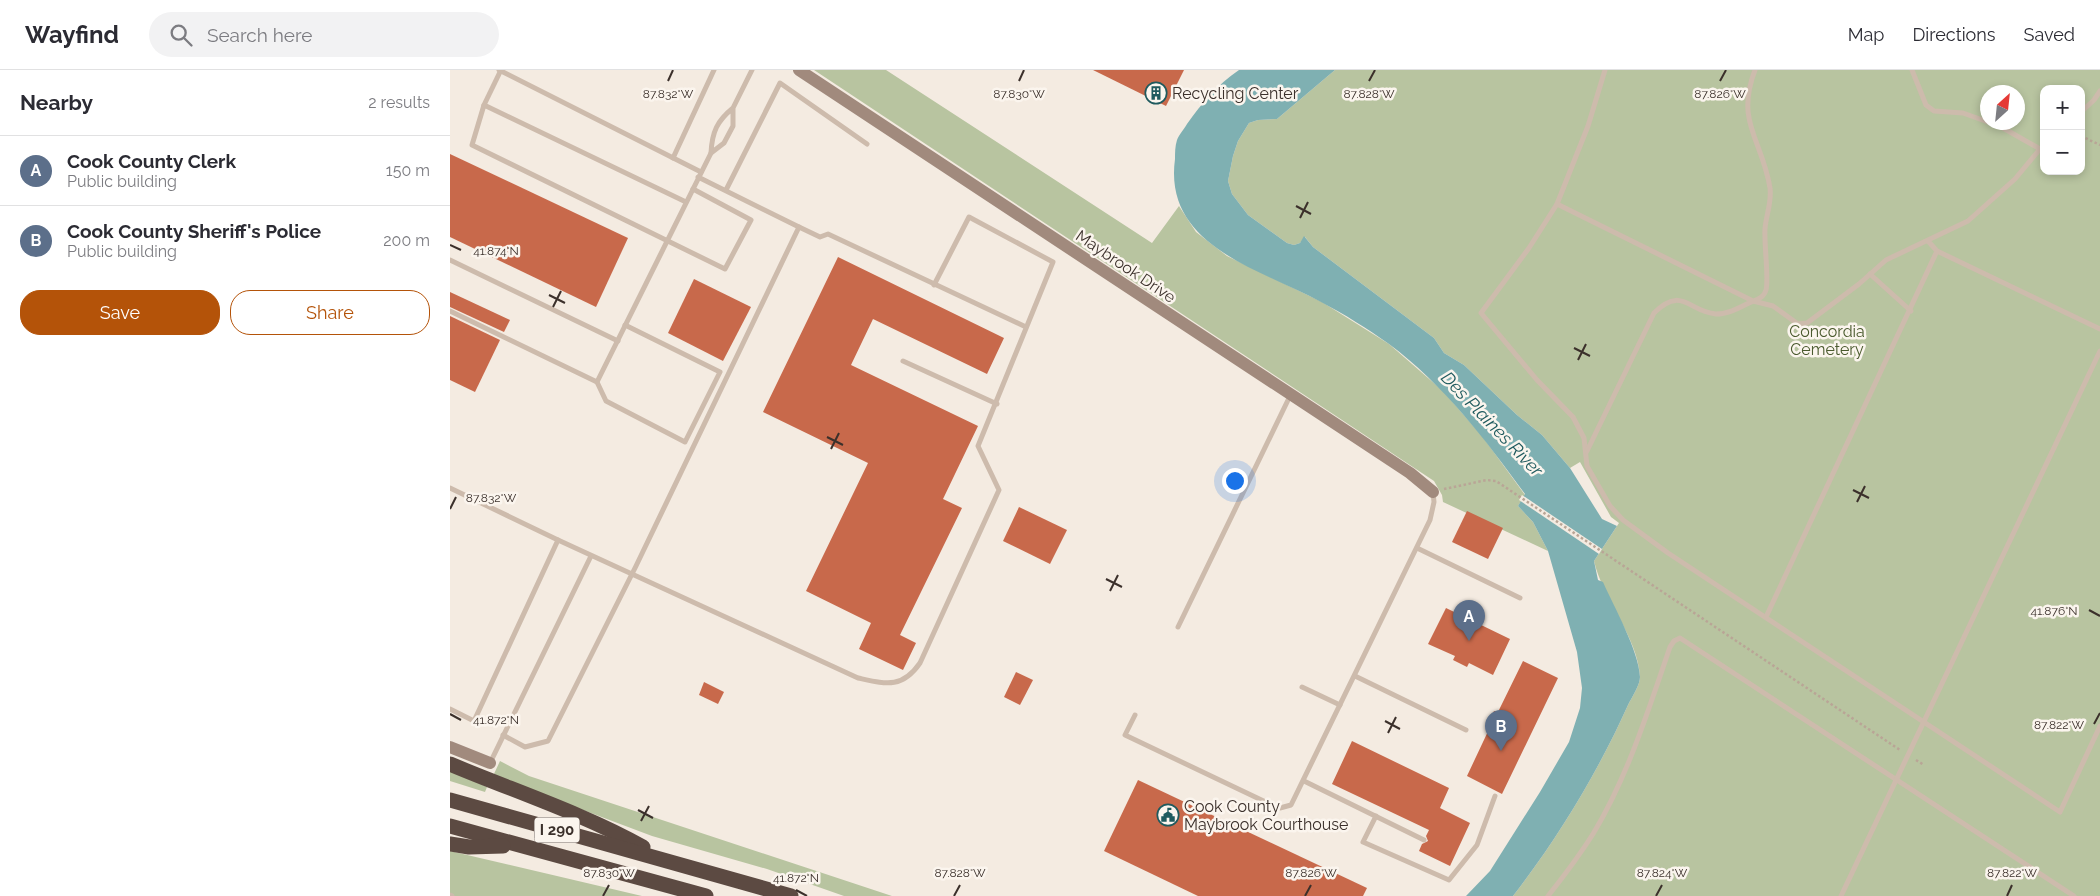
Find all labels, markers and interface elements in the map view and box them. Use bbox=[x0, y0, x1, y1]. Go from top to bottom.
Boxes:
search box bbox=[149, 12, 499, 57]
text: Wayfind bbox=[25, 20, 119, 49]
icon: search bbox=[167, 21, 195, 49]
text: Search here bbox=[207, 24, 312, 46]
text: Map bbox=[1848, 24, 1884, 45]
text: Directions bbox=[1912, 24, 1996, 45]
text: Saved bbox=[2024, 24, 2075, 45]
building icon: Recycling Center bbox=[1144, 81, 1168, 105]
place label: Recycling Center bbox=[1172, 84, 1299, 103]
north arrow bbox=[1980, 85, 2025, 130]
map controls bbox=[2040, 85, 2085, 175]
button: + bbox=[2040, 85, 2085, 130]
text: 87.832°W bbox=[643, 87, 694, 101]
text: 87.830°W bbox=[993, 87, 1045, 101]
text: 87.828°W bbox=[1343, 87, 1395, 101]
text: 87.826°W bbox=[1694, 87, 1746, 101]
text: Nearby bbox=[20, 90, 93, 115]
text: 2 results bbox=[368, 93, 430, 112]
button: − bbox=[2040, 130, 2085, 175]
text: Cook County Clerk bbox=[67, 150, 236, 172]
text: A bbox=[31, 161, 41, 180]
text: 150 m bbox=[386, 161, 430, 180]
text: Public building bbox=[67, 172, 177, 191]
text: Cook County Sheriff's Police bbox=[67, 220, 321, 242]
street label: Maybrook Drive bbox=[1072, 226, 1179, 307]
text: B bbox=[31, 231, 41, 250]
text: 200 m bbox=[383, 231, 430, 250]
text: Public building bbox=[67, 242, 177, 261]
text: 41.874°N bbox=[473, 244, 519, 258]
button: Save bbox=[20, 290, 220, 335]
button: Share bbox=[230, 290, 430, 335]
park label: Concordia Cemetery bbox=[1789, 322, 1865, 359]
water label: Des Plaines River bbox=[1437, 367, 1548, 481]
your location bbox=[1222, 468, 1248, 494]
text: 87.832°W bbox=[466, 491, 517, 505]
pin: A bbox=[1453, 600, 1485, 641]
text: 41.876°N bbox=[2030, 604, 2078, 618]
pin: B bbox=[1485, 710, 1517, 751]
text: 41.872°N bbox=[473, 713, 519, 727]
text: 87.822°W bbox=[2034, 718, 2085, 732]
place label: Cook County Maybrook Courthouse bbox=[1184, 797, 1348, 834]
public building icon: Cook County Maybrook Courthouse bbox=[1156, 803, 1180, 827]
road number: I 290 bbox=[534, 818, 580, 842]
text: 87.830°W bbox=[583, 866, 635, 880]
text: 87.828°W bbox=[934, 866, 986, 880]
text: 87.826°W bbox=[1285, 866, 1337, 880]
text: 87.824°W bbox=[1637, 866, 1688, 880]
text: 87.822°W bbox=[1987, 866, 2038, 880]
text: 41.872°N bbox=[773, 871, 819, 885]

